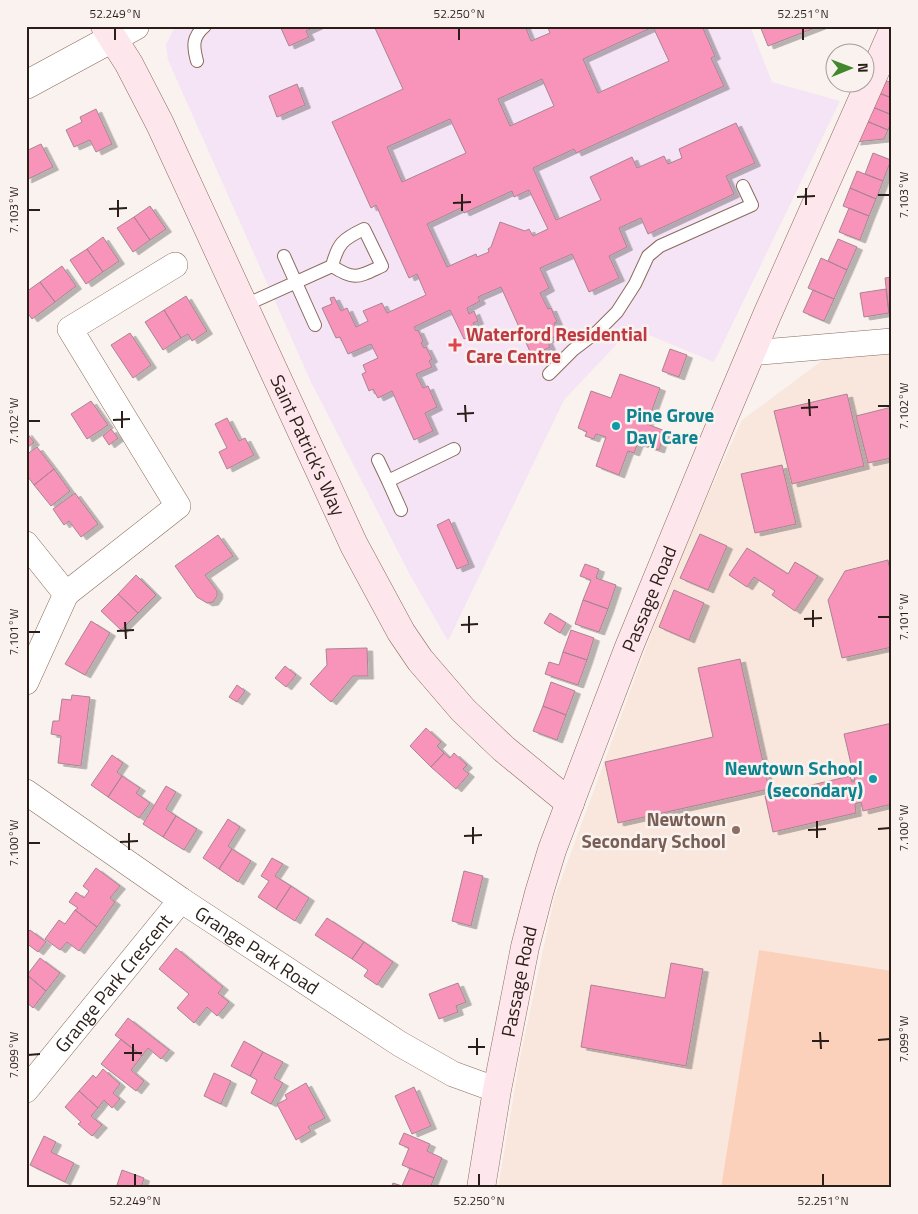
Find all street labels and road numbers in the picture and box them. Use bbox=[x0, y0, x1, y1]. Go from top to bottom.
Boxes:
street label: Saint Patrick's Way bbox=[263, 369, 354, 520]
street label: Passage Road bbox=[614, 541, 683, 656]
street label: Grange Park Road bbox=[190, 898, 325, 1001]
street label: Grange Park Crescent bbox=[47, 907, 179, 1059]
street label: Passage Road bbox=[493, 923, 544, 1039]

